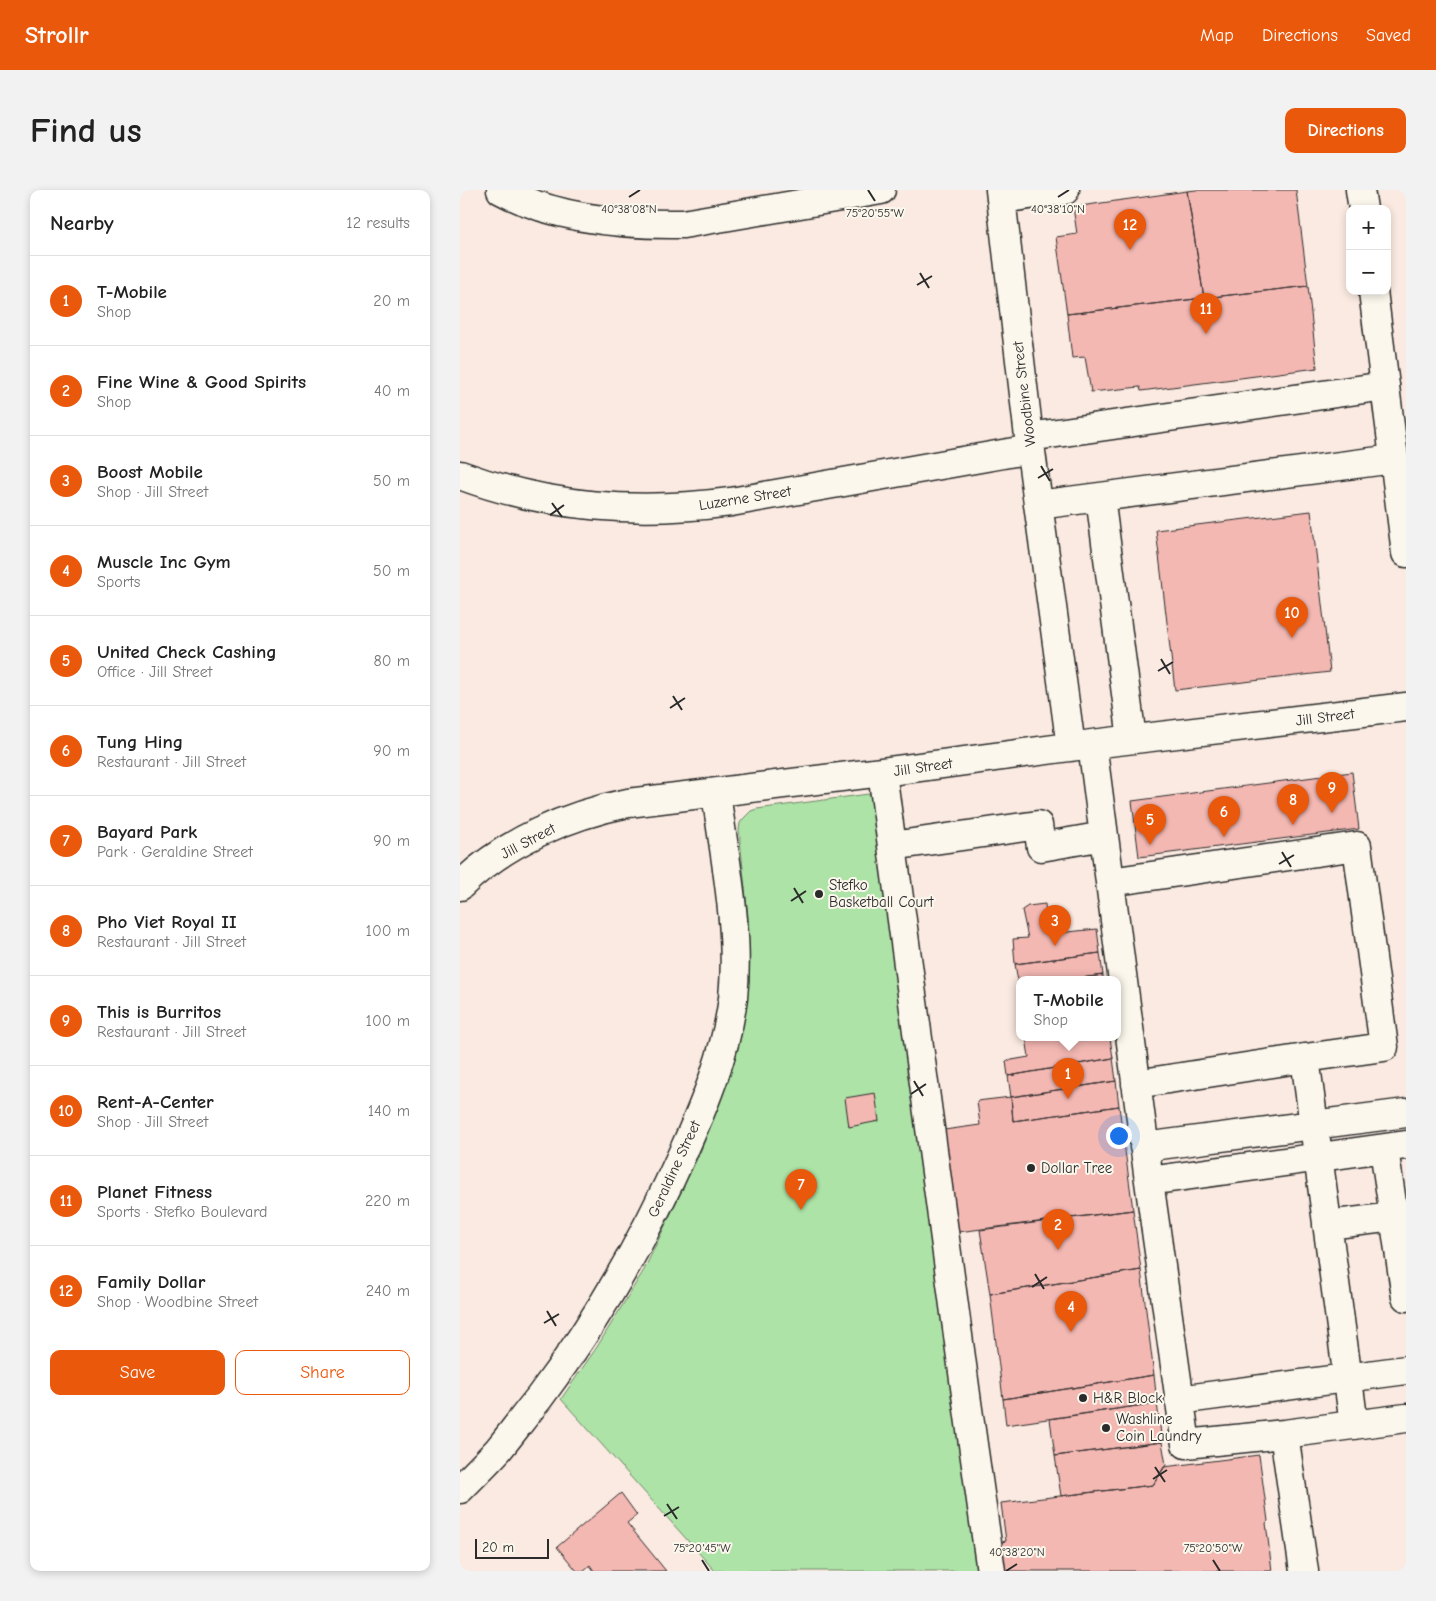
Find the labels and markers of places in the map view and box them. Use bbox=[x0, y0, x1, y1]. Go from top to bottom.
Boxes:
pin: 12 bbox=[1114, 209, 1146, 250]
pin: 11 bbox=[1190, 293, 1222, 334]
pin: 10 bbox=[1276, 597, 1308, 638]
pin: 9 bbox=[1316, 772, 1348, 813]
pin: 8 bbox=[1277, 784, 1309, 825]
pin: 6 bbox=[1208, 796, 1240, 837]
pin: 5 bbox=[1134, 804, 1166, 845]
place label: Stefko Basketball Court bbox=[829, 876, 934, 911]
marker: Stefko Basketball Court bbox=[813, 888, 825, 900]
pin: 3 bbox=[1039, 905, 1071, 946]
pin: 1 bbox=[1052, 1058, 1084, 1099]
place label: Dollar Tree bbox=[1041, 1159, 1113, 1177]
marker: Dollar Tree bbox=[1025, 1162, 1037, 1174]
pin: 7 bbox=[785, 1169, 817, 1210]
pin: 2 bbox=[1042, 1209, 1074, 1250]
pin: 4 bbox=[1055, 1291, 1087, 1332]
place label: H&R Block bbox=[1093, 1389, 1163, 1407]
marker: H&R Block bbox=[1077, 1392, 1089, 1404]
place label: Washline Coin Laundry bbox=[1116, 1410, 1202, 1445]
marker: Washline Coin Laundry bbox=[1100, 1422, 1112, 1434]

